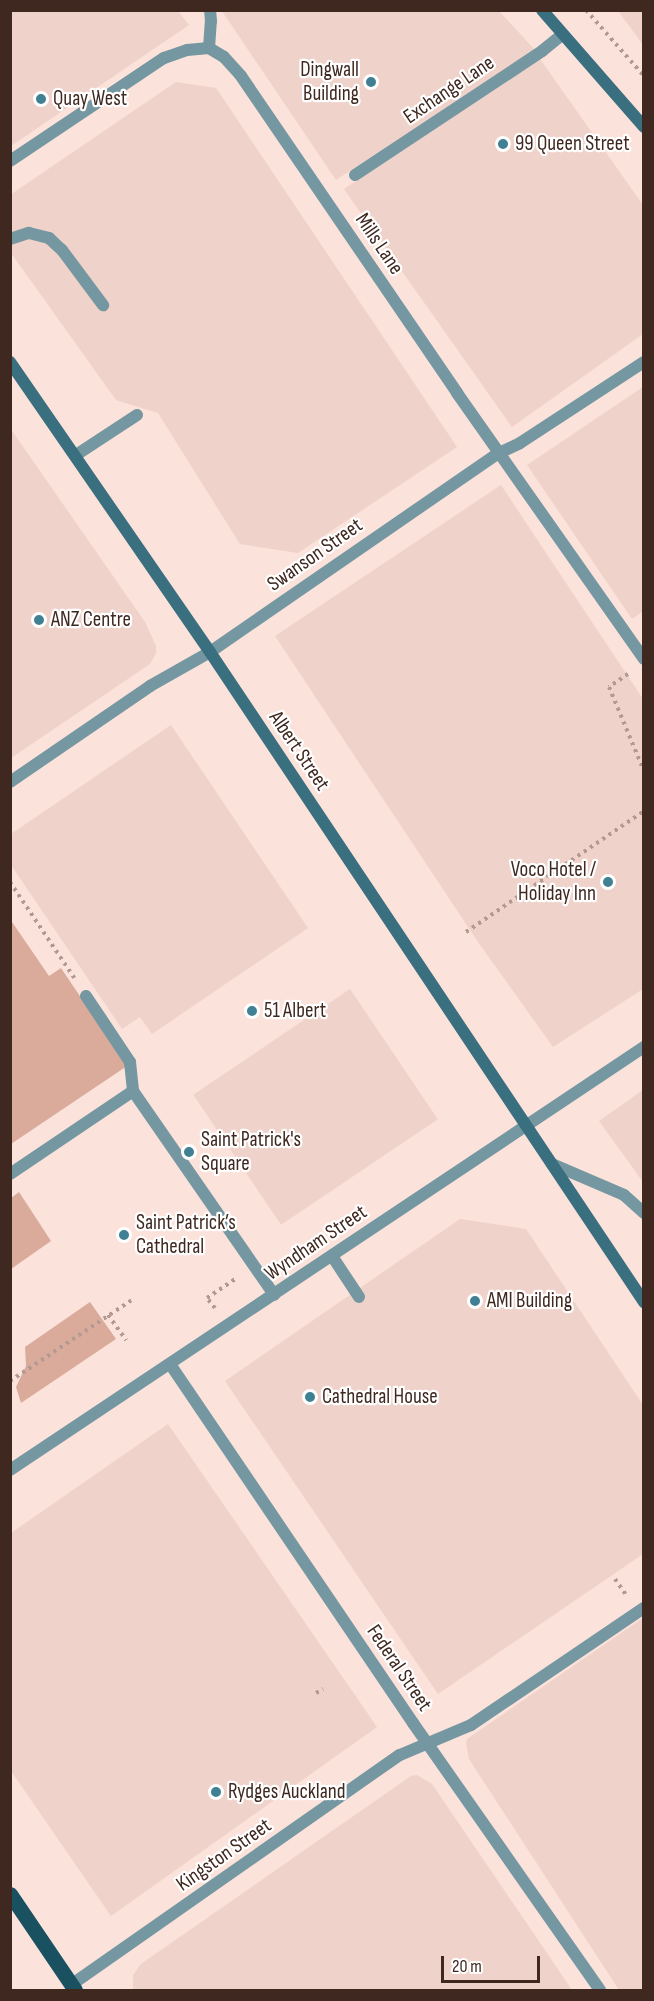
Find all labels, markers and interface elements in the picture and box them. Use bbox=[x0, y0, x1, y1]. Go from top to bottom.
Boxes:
street label: Exchange Lane bbox=[399, 50, 499, 130]
place label: Dingwall Building bbox=[300, 57, 359, 107]
marker: Dingwall Building bbox=[364, 75, 378, 89]
place label: Quay West bbox=[53, 86, 127, 112]
marker: Quay West bbox=[34, 92, 48, 106]
place label: 99 Queen Street bbox=[515, 131, 630, 157]
marker: 99 Queen Street bbox=[496, 137, 510, 151]
street label: Mills Lane bbox=[349, 209, 409, 279]
street label: Swanson Street bbox=[263, 513, 367, 597]
place label: ANZ Centre bbox=[51, 607, 131, 633]
marker: ANZ Centre bbox=[32, 613, 46, 627]
street label: Albert Street bbox=[263, 706, 335, 796]
place label: Voco Hotel / Holiday Inn bbox=[511, 857, 596, 907]
marker: Voco Hotel / Holiday Inn bbox=[601, 875, 615, 889]
place label: 51 Albert bbox=[264, 998, 326, 1024]
marker: 51 Albert bbox=[245, 1004, 259, 1018]
place label: Saint Patrick's Square bbox=[201, 1127, 301, 1177]
marker: Saint Patrick's Square bbox=[182, 1145, 196, 1159]
street label: Wyndham Street bbox=[260, 1200, 372, 1286]
place label: Saint Patrick’s Cathedral bbox=[136, 1210, 236, 1260]
marker: Saint Patrick’s Cathedral bbox=[117, 1228, 131, 1242]
place label: AMI Building bbox=[487, 1288, 572, 1314]
marker: AMI Building bbox=[468, 1294, 482, 1308]
place label: Cathedral House bbox=[322, 1384, 438, 1410]
marker: Cathedral House bbox=[303, 1390, 317, 1404]
street label: Federal Street bbox=[361, 1620, 437, 1716]
place label: Rydges Auckland bbox=[228, 1779, 346, 1805]
marker: Rydges Auckland bbox=[209, 1785, 223, 1799]
street label: Kingston Street bbox=[172, 1813, 276, 1897]
scale bar bbox=[444, 1944, 543, 1982]
text: 20 m bbox=[452, 1956, 482, 1977]

